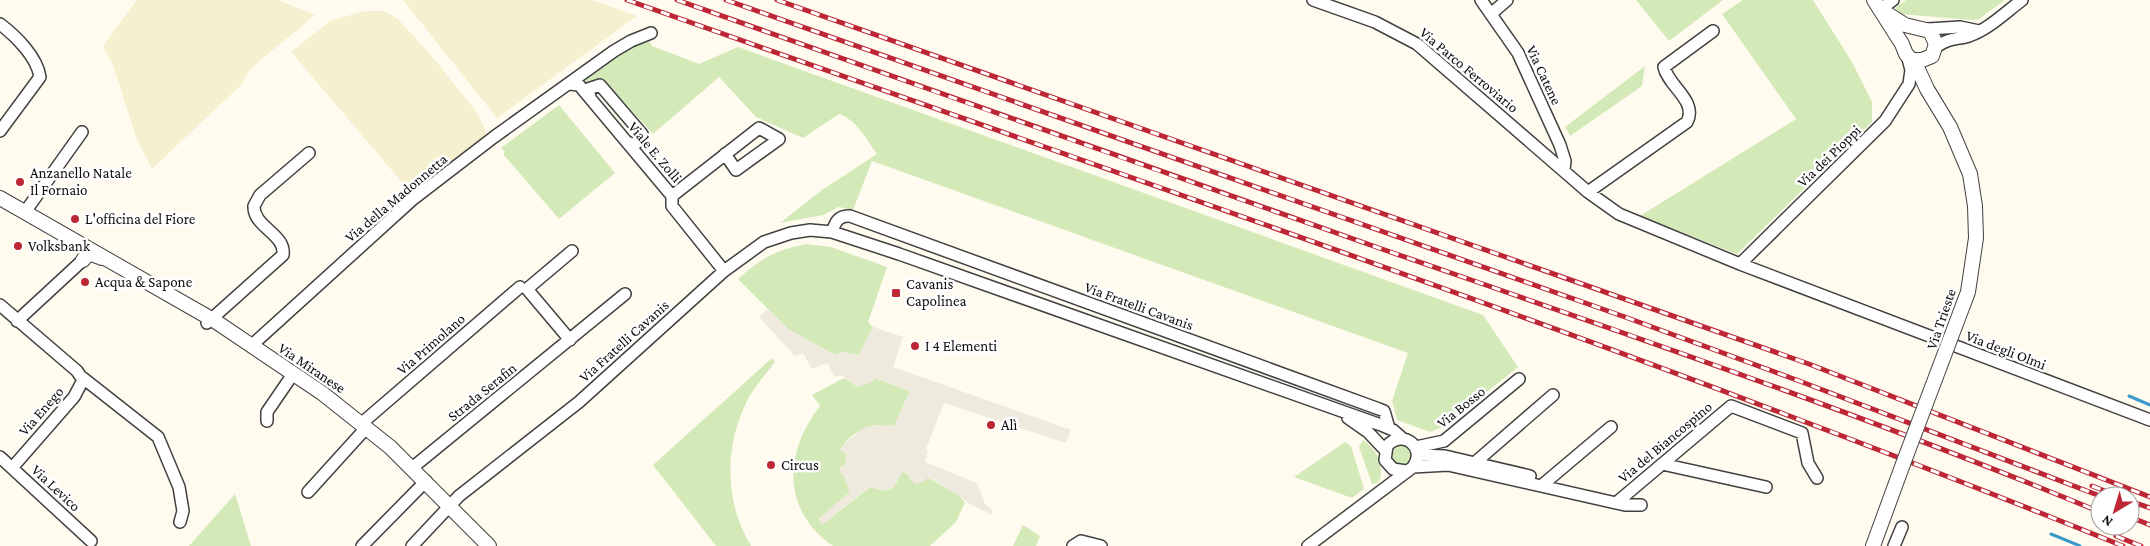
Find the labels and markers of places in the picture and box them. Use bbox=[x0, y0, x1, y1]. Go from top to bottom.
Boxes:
place label: Anzanello Natale Il Fornaio bbox=[30, 165, 132, 198]
marker: Anzanello Natale Il Fornaio bbox=[14, 176, 26, 188]
place label: L'officina del Fiore bbox=[85, 211, 196, 227]
marker: L'officina del Fiore bbox=[69, 213, 81, 225]
place label: Volksbank bbox=[28, 238, 91, 254]
marker: Volksbank bbox=[12, 240, 24, 252]
place label: Acqua & Sapone bbox=[95, 274, 193, 291]
marker: Acqua & Sapone bbox=[79, 276, 91, 288]
place label: Cavanis Capolinea bbox=[906, 276, 967, 310]
marker: Cavanis Capolinea bbox=[890, 287, 902, 299]
place label: I 4 Elementi bbox=[925, 338, 997, 354]
marker: I 4 Elementi bbox=[909, 340, 921, 352]
place label: Alì bbox=[1001, 417, 1017, 433]
marker: Alì bbox=[985, 419, 997, 431]
place label: Circus bbox=[781, 457, 819, 473]
marker: Circus bbox=[765, 459, 777, 471]

